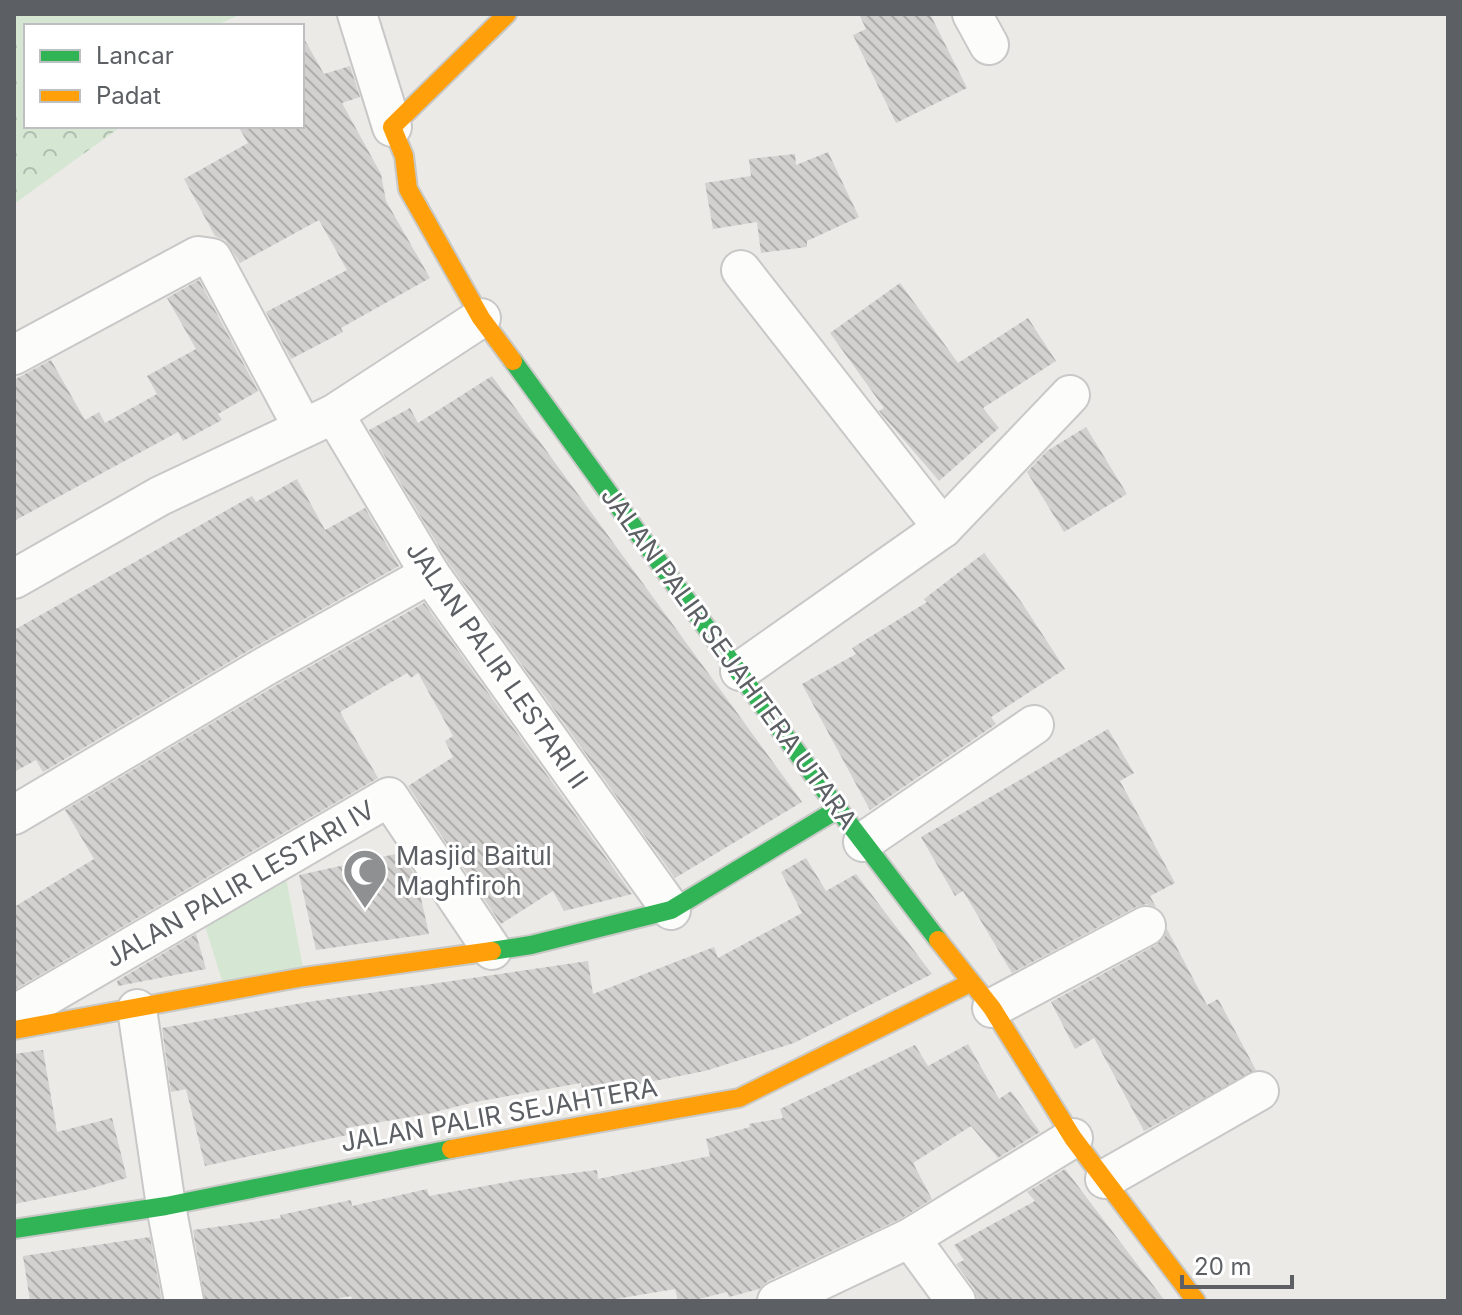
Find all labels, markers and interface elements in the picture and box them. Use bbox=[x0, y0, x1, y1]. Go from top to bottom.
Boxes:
legend bbox=[24, 24, 304, 128]
text: Lancar bbox=[96, 41, 174, 70]
text: Padat bbox=[96, 81, 161, 110]
street label: JALAN PALIR SEJAHTERA UTARA bbox=[595, 481, 864, 835]
street label: JALAN PALIR LESTARI II bbox=[400, 535, 595, 794]
street label: JALAN PALIR LESTARI IV bbox=[100, 794, 380, 973]
place label: Masjid Baitul Maghfiroh bbox=[396, 840, 552, 901]
mosque icon: Masjid Baitul Maghfiroh bbox=[341, 847, 389, 910]
street label: JALAN PALIR SEJAHTERA bbox=[338, 1071, 660, 1158]
scale bar bbox=[1182, 1239, 1292, 1289]
text: 20 m bbox=[1194, 1252, 1252, 1281]

